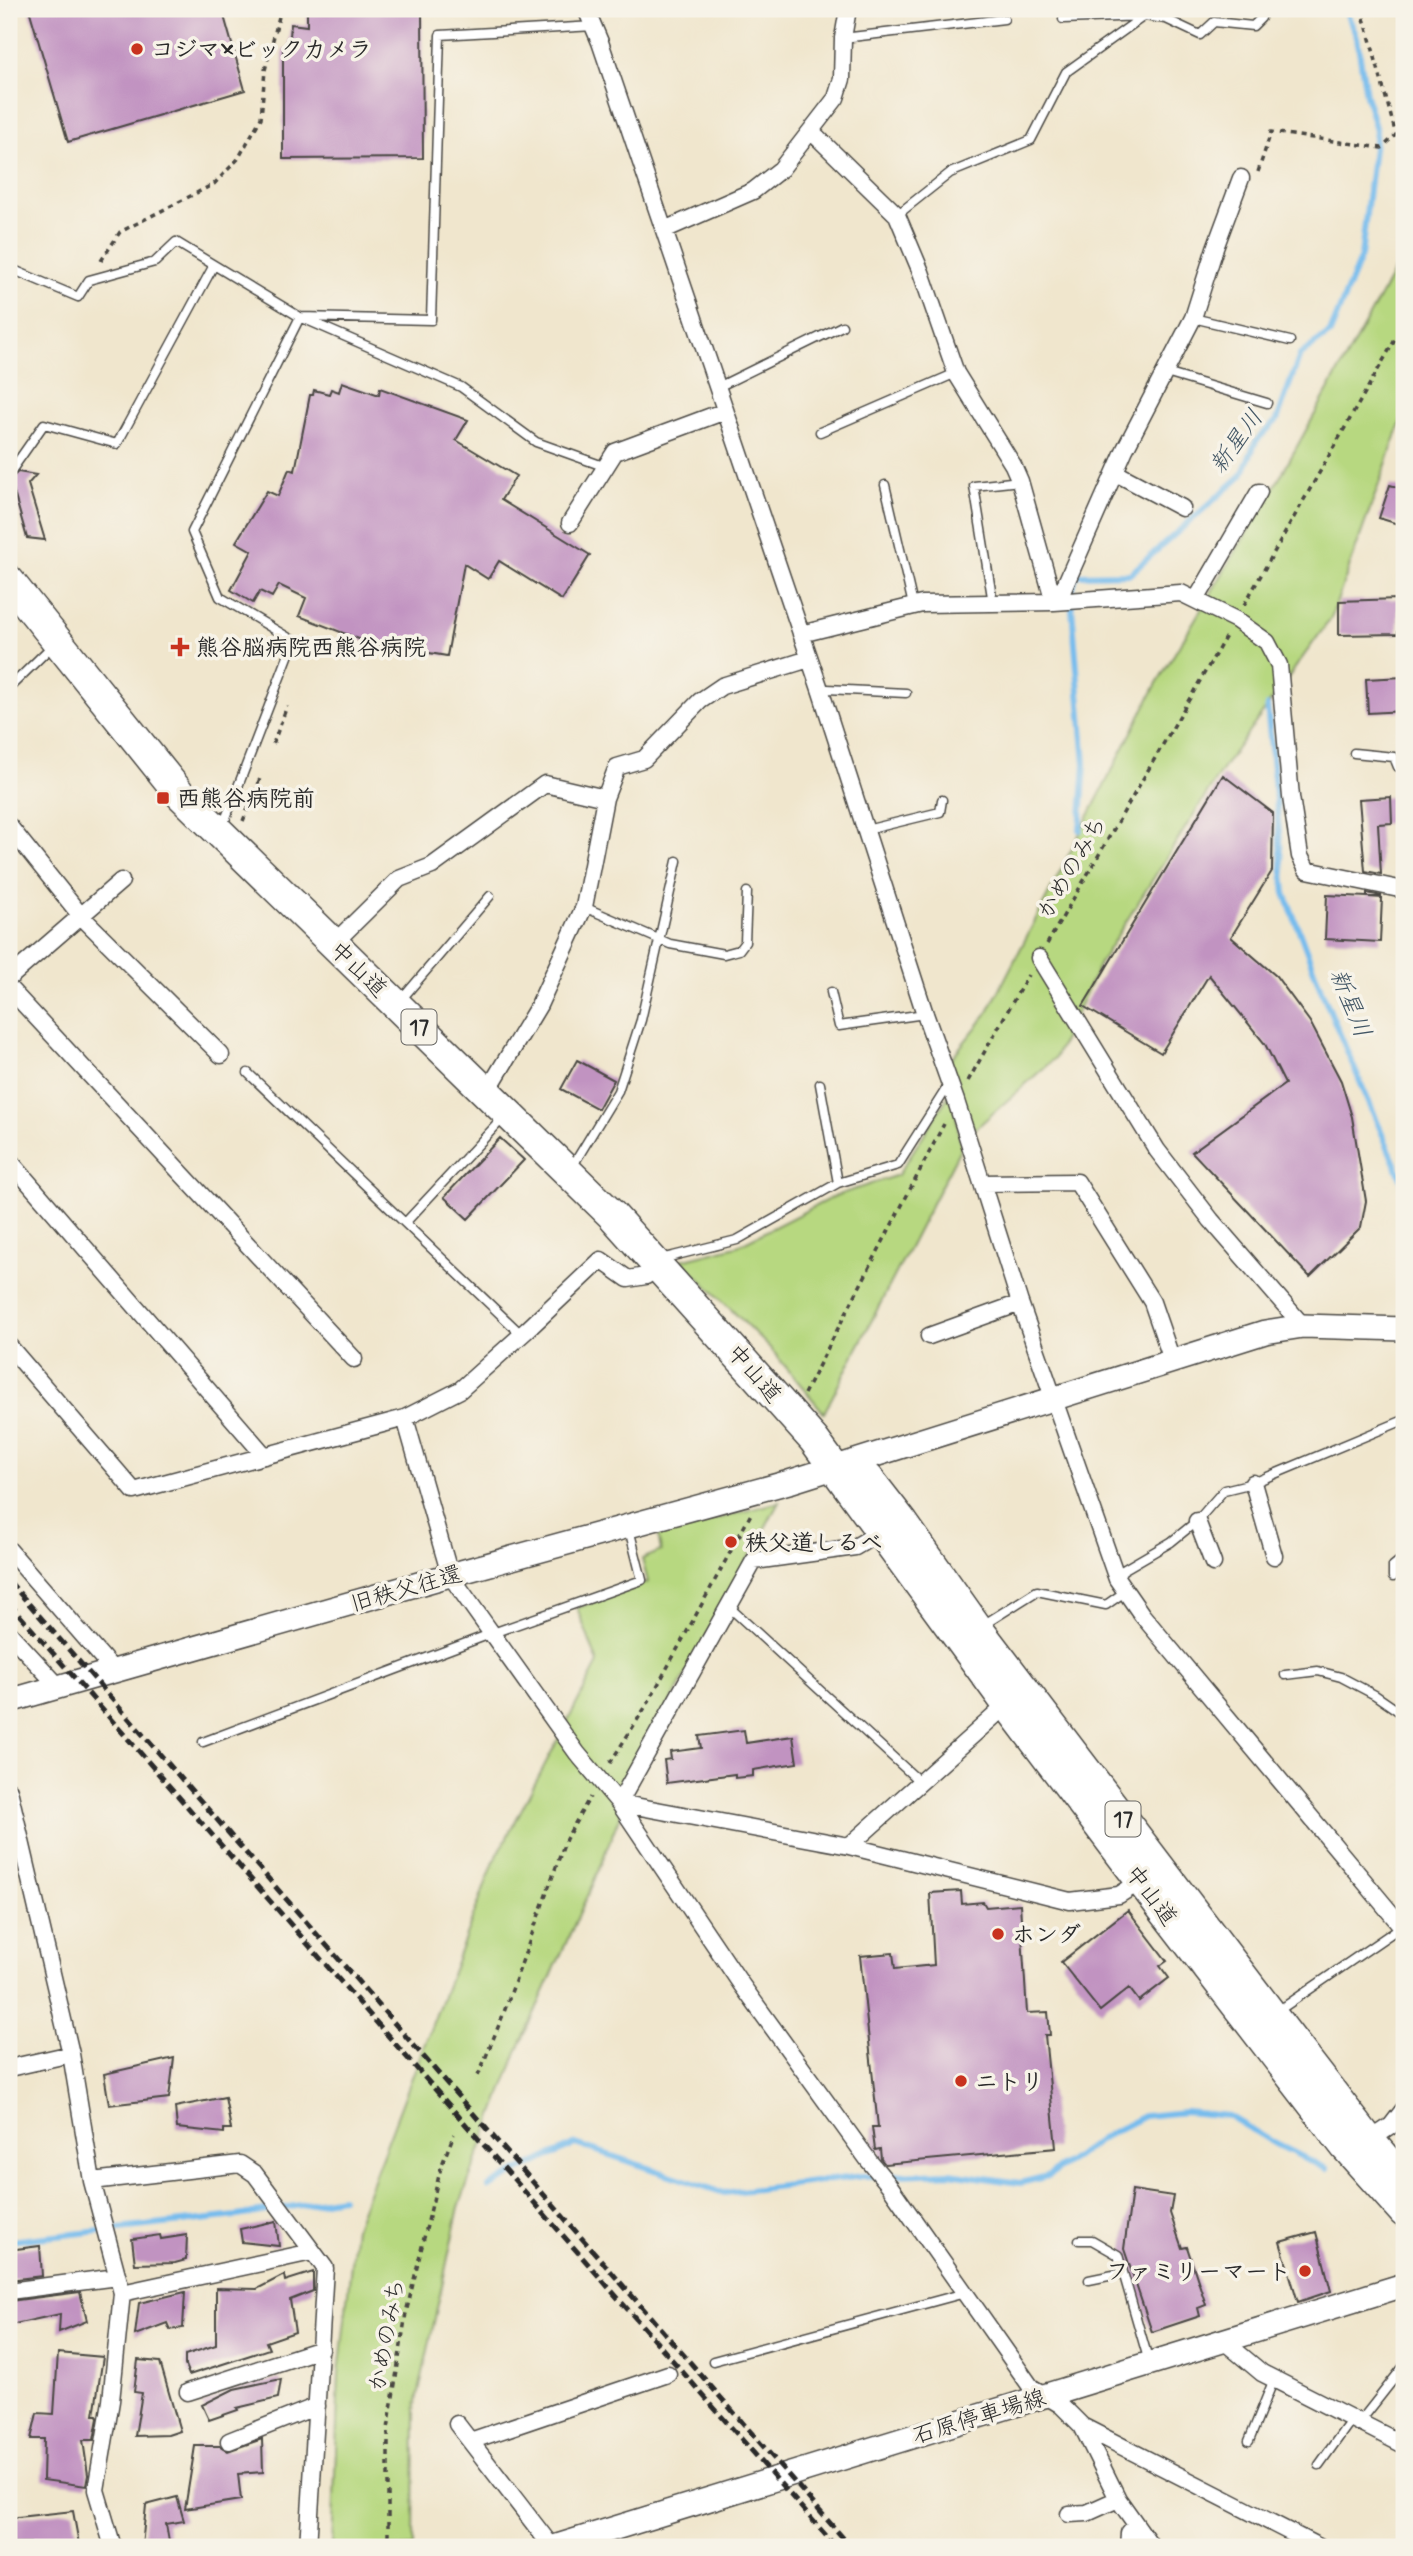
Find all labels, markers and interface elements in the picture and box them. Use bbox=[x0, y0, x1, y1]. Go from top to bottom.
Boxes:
place label: コジマ×ビックカメラ bbox=[151, 36, 372, 66]
marker: コジマ×ビックカメラ bbox=[129, 41, 145, 57]
water label: 新星川 bbox=[1204, 404, 1271, 480]
place label: 熊谷脳病院西熊谷病院 bbox=[196, 634, 426, 664]
marker: 熊谷脳病院西熊谷病院 bbox=[170, 637, 190, 657]
place label: 西熊谷病院前 bbox=[177, 785, 315, 815]
marker: 西熊谷病院前 bbox=[155, 790, 171, 806]
street label: かめのみち bbox=[1031, 811, 1114, 925]
street label: 中山道 bbox=[322, 936, 393, 1005]
water label: 新星川 bbox=[1322, 964, 1377, 1043]
road number: 17 bbox=[402, 1010, 436, 1044]
street label: 中山道 bbox=[720, 1338, 787, 1410]
place label: 秩父道しるべ bbox=[745, 1529, 883, 1559]
marker: 秩父道しるべ bbox=[723, 1534, 739, 1550]
street label: 旧秩父往還 bbox=[347, 1560, 466, 1620]
road number: 17 bbox=[1106, 1801, 1140, 1836]
street label: 中山道 bbox=[1118, 1860, 1183, 1933]
place label: ホンダ bbox=[1012, 1921, 1081, 1951]
marker: ホンダ bbox=[990, 1926, 1006, 1942]
place label: ニトリ bbox=[975, 2068, 1044, 2098]
marker: ニトリ bbox=[953, 2073, 969, 2089]
place label: ファミリーマート bbox=[1106, 2258, 1291, 2288]
marker: ファミリーマート bbox=[1297, 2263, 1313, 2279]
street label: かめのみち bbox=[363, 2277, 413, 2394]
street label: 石原停車場線 bbox=[909, 2383, 1050, 2452]

